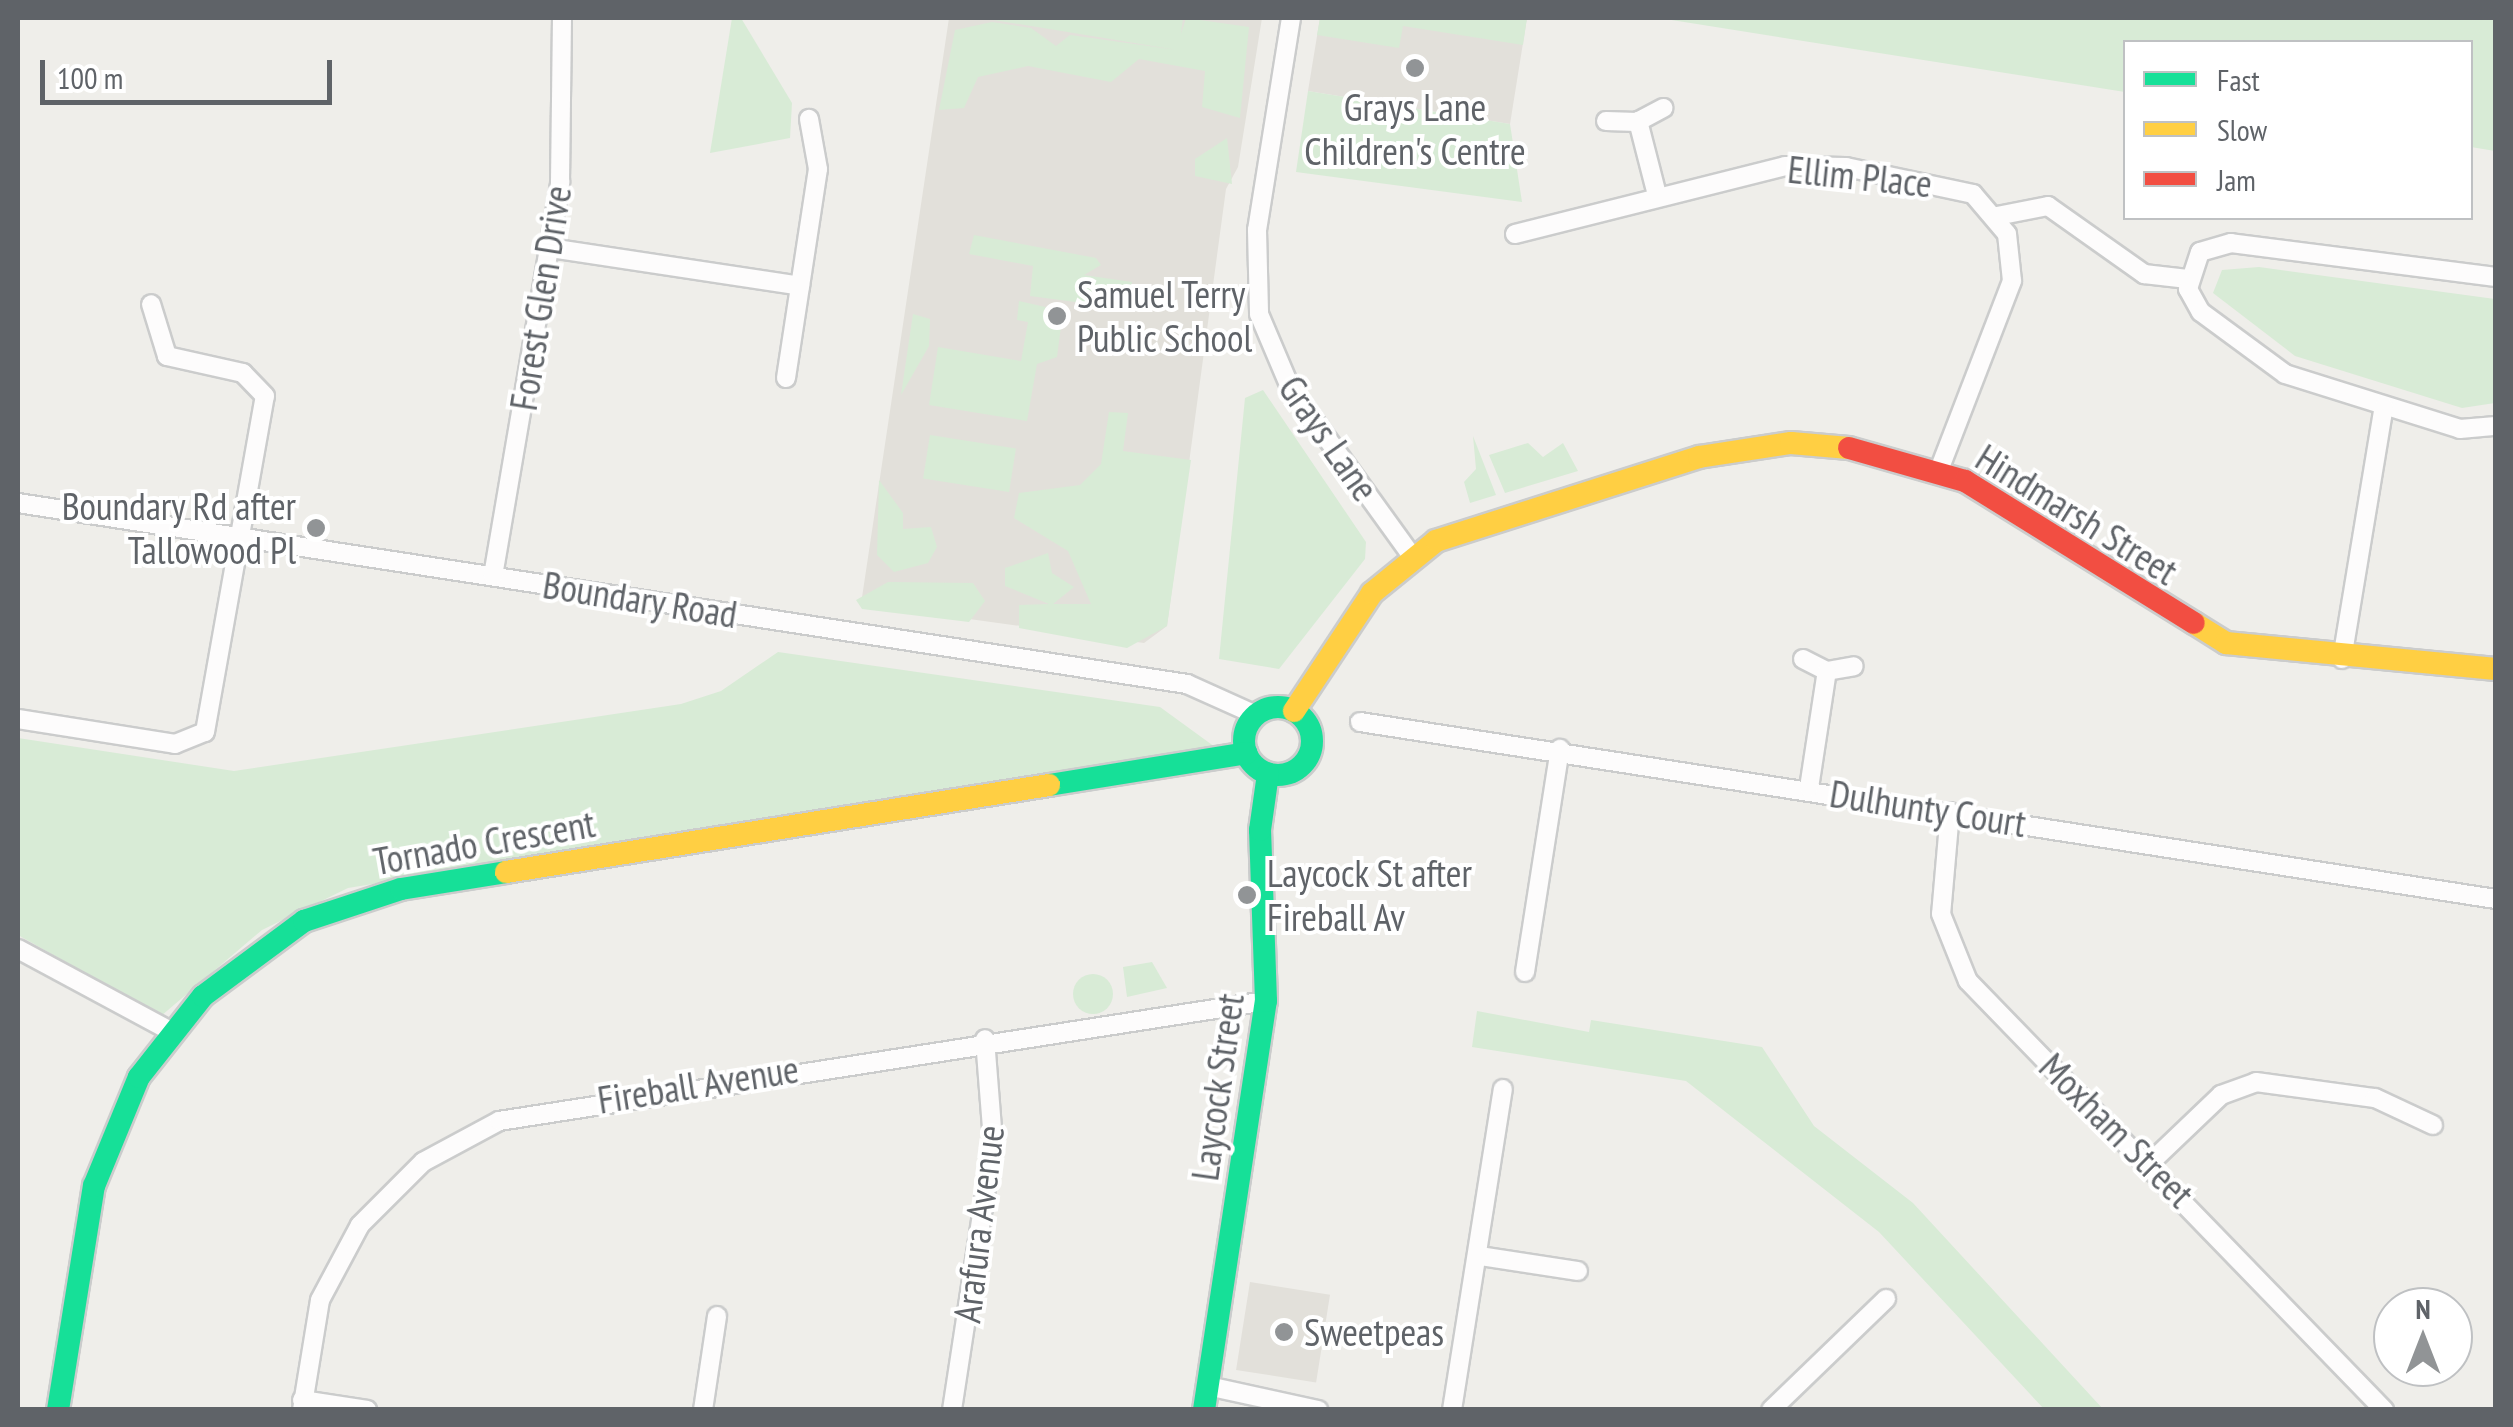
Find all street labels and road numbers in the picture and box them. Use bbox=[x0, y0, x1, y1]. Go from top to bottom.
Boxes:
street label: Ellim Place bbox=[1786, 146, 1934, 206]
street label: Forest Glen Drive bbox=[500, 183, 580, 413]
street label: Grays Lane bbox=[1270, 367, 1388, 509]
street label: Hindmarsh Street bbox=[1968, 434, 2186, 594]
street label: Boundary Road bbox=[539, 561, 741, 637]
street label: Dulhunty Court bbox=[1826, 770, 2030, 846]
street label: Tornado Crescent bbox=[370, 800, 598, 884]
street label: Laycock Street bbox=[1181, 990, 1253, 1184]
street label: Moxham Street bbox=[2031, 1044, 2203, 1216]
street label: Fireball Avenue bbox=[594, 1046, 802, 1122]
street label: Arafura Avenue bbox=[943, 1122, 1013, 1326]

